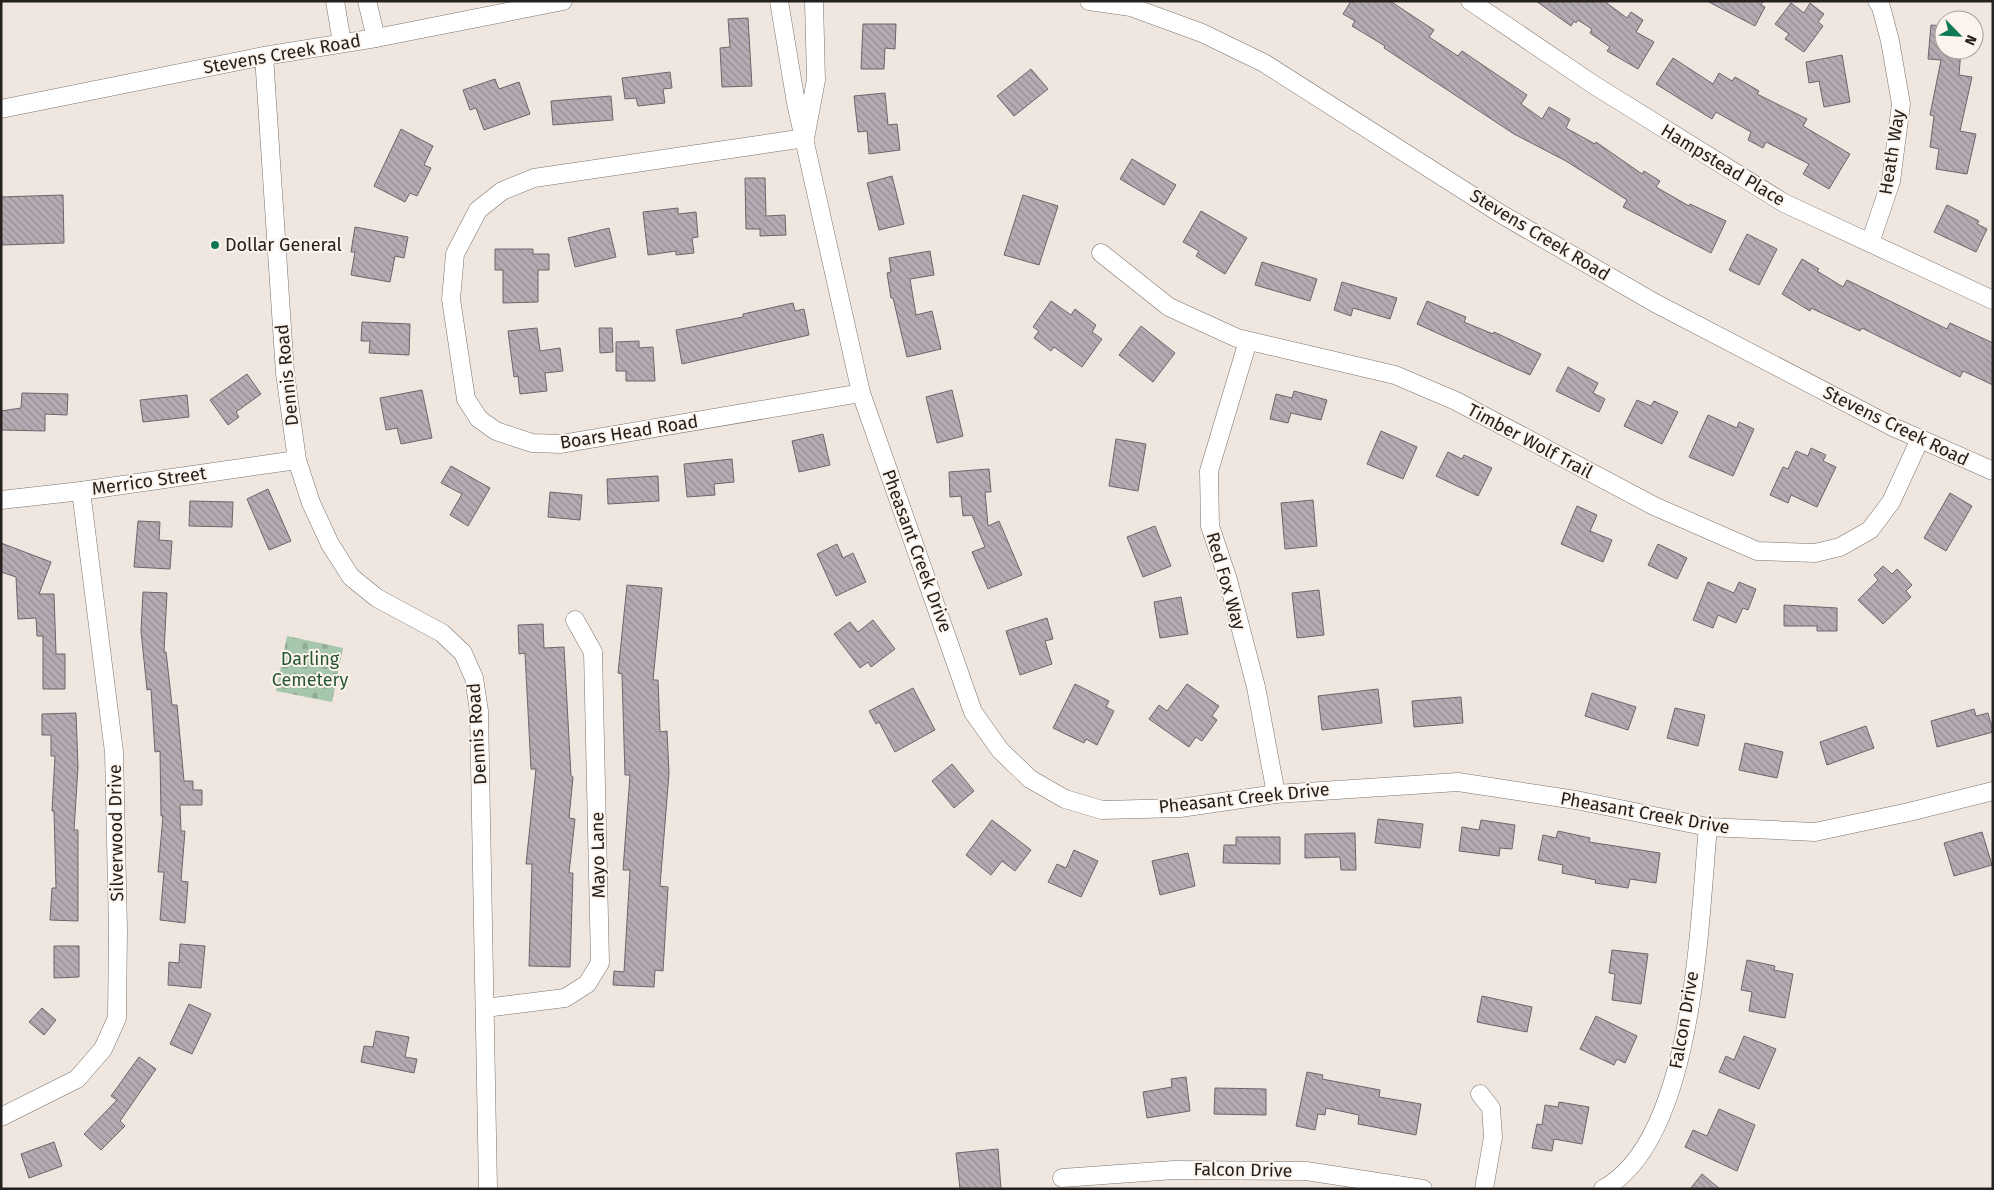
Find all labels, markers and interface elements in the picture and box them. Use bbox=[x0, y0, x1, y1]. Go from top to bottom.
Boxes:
north arrow bbox=[1934, 10, 1984, 60]
street label: Stevens Creek Road bbox=[202, 29, 362, 79]
text: N bbox=[1961, 32, 1980, 48]
street label: Heath Way bbox=[1874, 108, 1910, 196]
street label: Hampstead Place bbox=[1657, 119, 1789, 211]
street label: Stevens Creek Road bbox=[1466, 185, 1614, 285]
place label: Dollar General bbox=[225, 234, 342, 256]
marker: Dollar General bbox=[209, 239, 221, 251]
street label: Dennis Road bbox=[271, 323, 303, 427]
street label: Stevens Creek Road bbox=[1820, 381, 1972, 471]
street label: Timber Wolf Trail bbox=[1464, 399, 1596, 483]
street label: Boars Head Road bbox=[558, 410, 700, 454]
street label: Merrico Street bbox=[90, 462, 208, 500]
street label: Pheasant Creek Drive bbox=[877, 467, 957, 635]
street label: Red Fox Way bbox=[1202, 530, 1250, 633]
park label: Darling Cemetery bbox=[272, 648, 348, 691]
street label: Dennis Road bbox=[462, 682, 492, 786]
street label: Silverwood Drive bbox=[104, 764, 128, 902]
street label: Pheasant Creek Drive bbox=[1157, 778, 1331, 818]
street label: Pheasant Creek Drive bbox=[1559, 787, 1731, 839]
street label: Mayo Lane bbox=[586, 812, 610, 898]
street label: Falcon Drive bbox=[1665, 969, 1703, 1071]
street label: Falcon Drive bbox=[1193, 1158, 1293, 1182]

